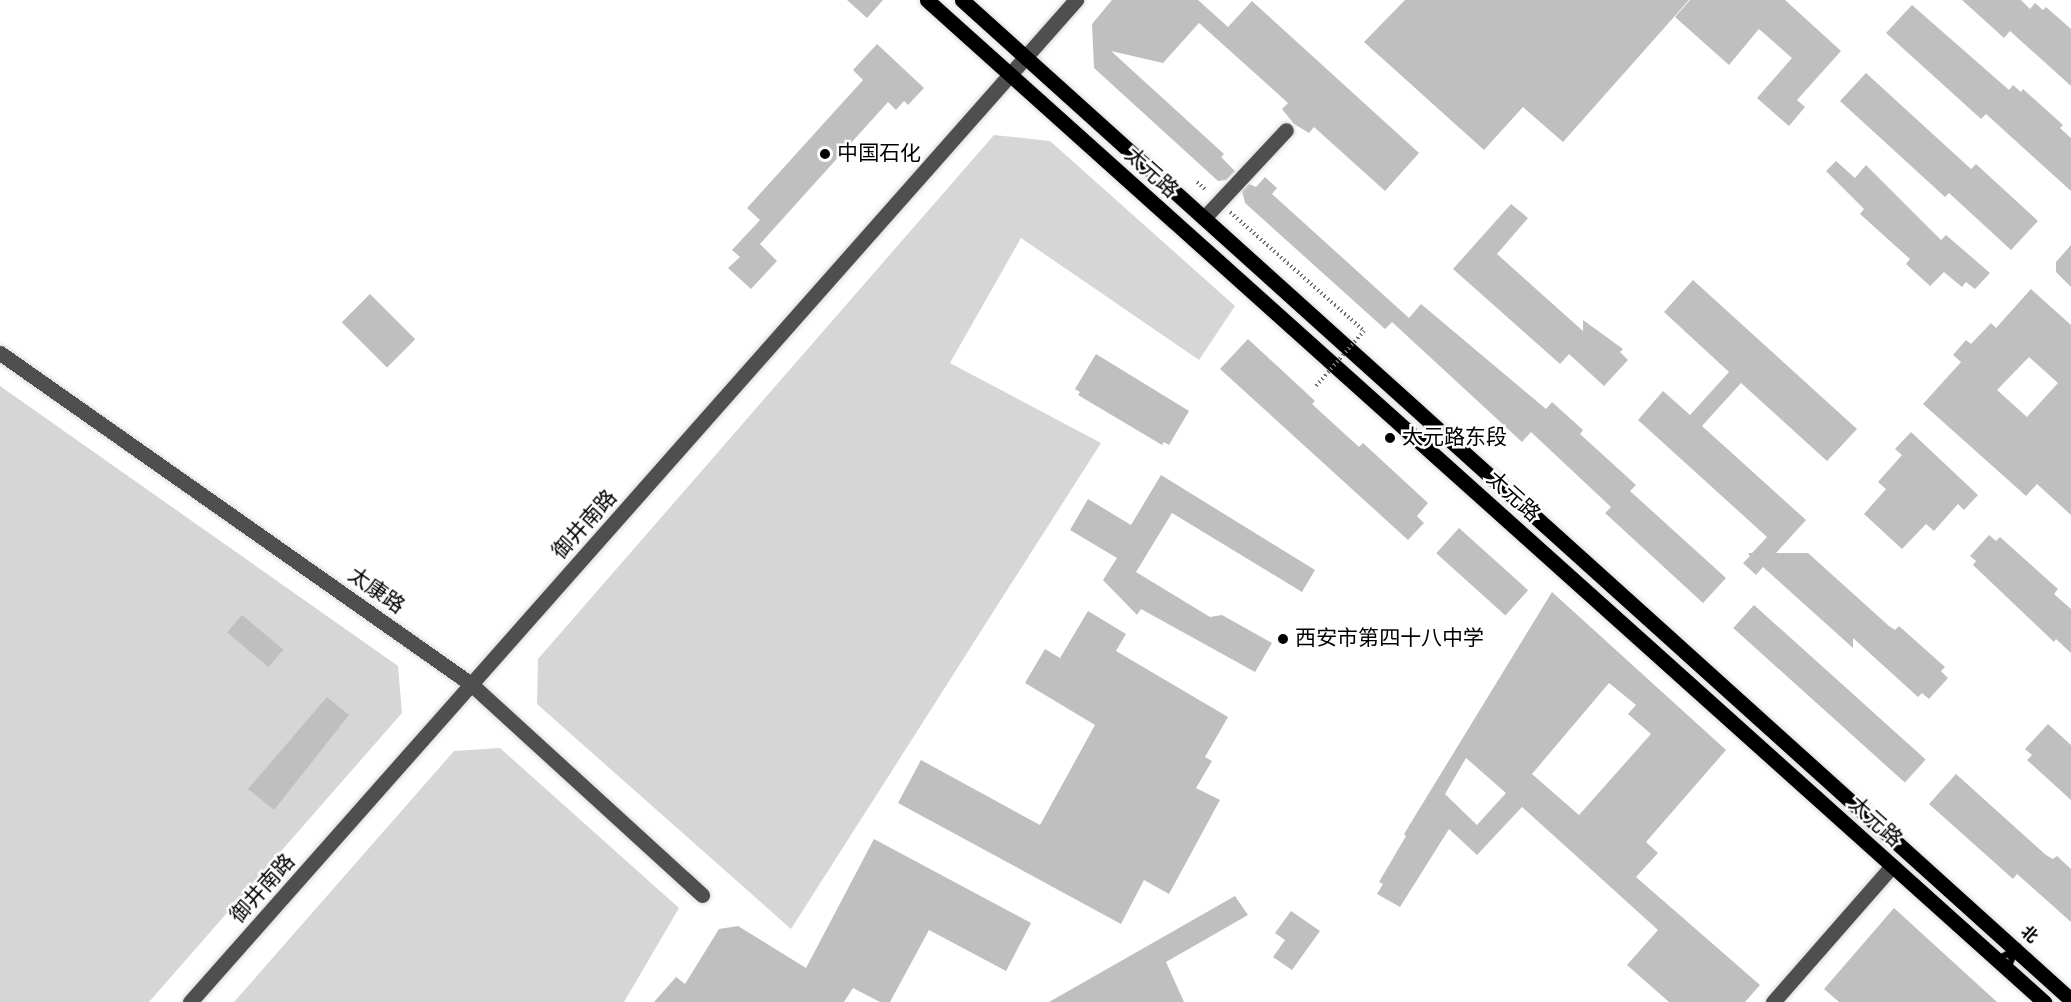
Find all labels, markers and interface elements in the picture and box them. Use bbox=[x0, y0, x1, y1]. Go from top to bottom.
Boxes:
place label: 中国石化 bbox=[837, 141, 921, 167]
street label: 太元路 bbox=[1119, 143, 1183, 203]
marker: 中国石化 bbox=[818, 147, 832, 161]
place label: 太元路东段 bbox=[1402, 425, 1507, 451]
marker: 太元路东段 bbox=[1383, 431, 1397, 445]
street label: 太元路 bbox=[1481, 467, 1545, 527]
street label: 御井南路 bbox=[548, 485, 622, 565]
street label: 太康路 bbox=[343, 563, 409, 619]
place label: 西安市第四十八中学 bbox=[1295, 626, 1484, 652]
marker: 西安市第四十八中学 bbox=[1276, 632, 1290, 646]
street label: 太元路 bbox=[1843, 792, 1907, 852]
street label: 御井南路 bbox=[226, 849, 300, 929]
north arrow bbox=[1987, 918, 2047, 978]
text: 北 bbox=[2018, 923, 2040, 946]

